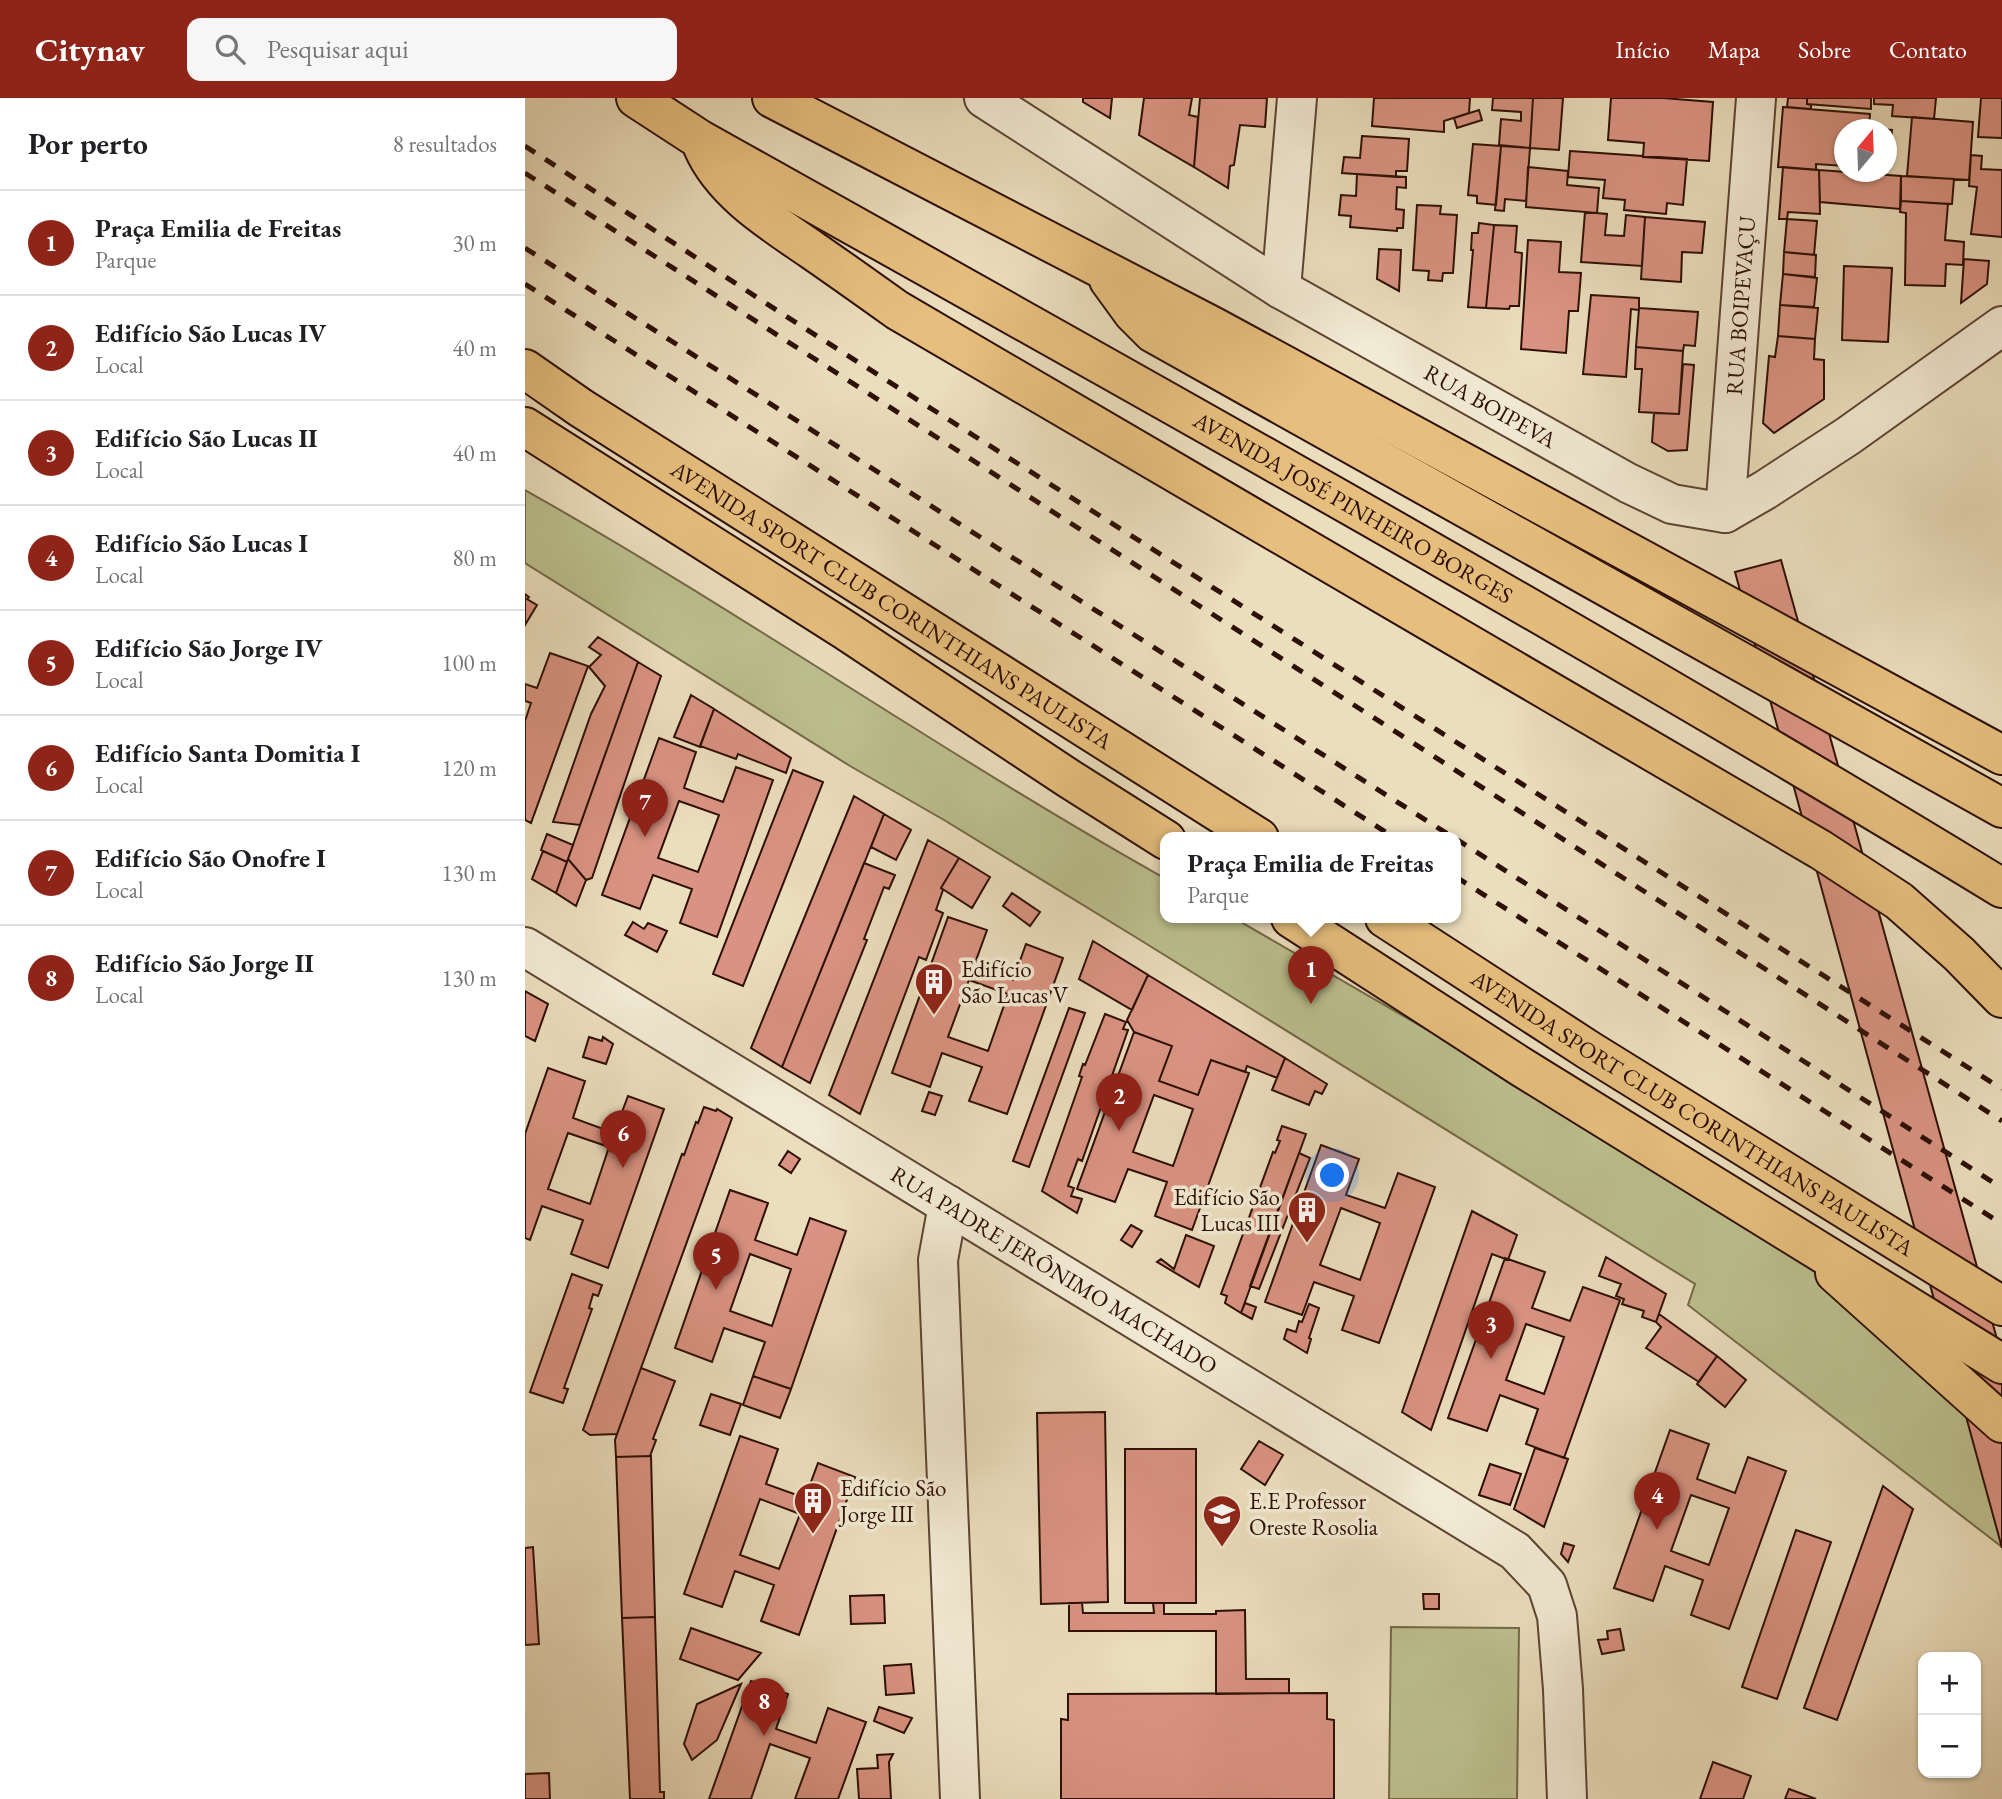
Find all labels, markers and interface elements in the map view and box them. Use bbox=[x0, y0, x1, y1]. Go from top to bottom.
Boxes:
search box bbox=[187, 18, 677, 81]
text: Citynav bbox=[35, 28, 145, 71]
icon: search bbox=[211, 30, 249, 68]
text: Pesquisar aqui bbox=[267, 32, 409, 66]
text: Início bbox=[1616, 34, 1670, 65]
text: Mapa bbox=[1708, 34, 1760, 65]
text: Sobre bbox=[1798, 34, 1851, 65]
text: Contato bbox=[1889, 34, 1967, 65]
north arrow bbox=[1834, 119, 1897, 182]
text: Por perto bbox=[28, 124, 148, 163]
text: 8 resultados bbox=[393, 129, 497, 159]
text: Praça Emilia de Freitas bbox=[95, 211, 341, 245]
street label: RUA BOIPEVAÇU bbox=[1719, 215, 1762, 396]
text: 1 bbox=[45, 228, 57, 258]
text: 30 m bbox=[452, 228, 497, 258]
text: Parque bbox=[95, 245, 157, 275]
text: Edifício São Lucas IV bbox=[95, 316, 326, 350]
text: 2 bbox=[45, 333, 57, 363]
text: 40 m bbox=[452, 333, 497, 363]
text: Local bbox=[95, 350, 144, 380]
street label: RUA BOIPEVA bbox=[1419, 357, 1563, 456]
street label: AVENIDA JOSÉ PINHEIRO BORGES bbox=[1187, 404, 1518, 610]
text: Edifício São Lucas II bbox=[95, 421, 318, 455]
text: 3 bbox=[45, 438, 57, 468]
text: 40 m bbox=[452, 438, 497, 468]
street label: AVENIDA SPORT CLUB CORINTHIANS PAULISTA bbox=[664, 453, 1119, 757]
text: Local bbox=[95, 455, 144, 485]
text: Edifício São Lucas I bbox=[95, 526, 308, 560]
text: 4 bbox=[45, 543, 57, 573]
text: 80 m bbox=[452, 543, 497, 573]
text: Local bbox=[95, 560, 144, 590]
text: Edifício São Jorge IV bbox=[95, 631, 323, 665]
text: 5 bbox=[45, 648, 57, 678]
text: 100 m bbox=[441, 648, 497, 678]
text: Local bbox=[95, 665, 144, 695]
text: Edifício Santa Domitia I bbox=[95, 736, 360, 770]
text: 6 bbox=[45, 753, 57, 783]
text: 120 m bbox=[441, 753, 497, 783]
text: Local bbox=[95, 770, 144, 800]
pin: 7 bbox=[622, 779, 668, 837]
popup bbox=[1160, 832, 1461, 923]
text: Edifício São Onofre I bbox=[95, 841, 326, 875]
text: Praça Emilia de Freitas bbox=[1187, 846, 1434, 880]
text: 7 bbox=[45, 858, 57, 888]
text: 130 m bbox=[441, 858, 497, 888]
text: Local bbox=[95, 875, 144, 905]
text: Parque bbox=[1187, 880, 1249, 910]
text: Edifício São Jorge II bbox=[95, 946, 314, 980]
pin: 1 bbox=[1288, 946, 1334, 1004]
place label: Edifício São Lucas V bbox=[961, 954, 1069, 1010]
building icon: Edifício São Lucas V bbox=[913, 961, 955, 1016]
street label: AVENIDA SPORT CLUB CORINTHIANS PAULISTA bbox=[1465, 962, 1920, 1263]
text: 8 bbox=[45, 963, 57, 993]
text: 130 m bbox=[441, 963, 497, 993]
text: Local bbox=[95, 980, 144, 1010]
pin: 2 bbox=[1096, 1073, 1142, 1131]
pin: 6 bbox=[600, 1110, 646, 1168]
your location bbox=[1315, 1158, 1349, 1192]
street label: RUA PADRE JERÔNIMO MACHADO bbox=[885, 1159, 1223, 1381]
place label: Edifício São Lucas III bbox=[1174, 1182, 1280, 1238]
building icon: Edifício São Lucas III bbox=[1286, 1189, 1328, 1244]
pin: 5 bbox=[693, 1232, 739, 1290]
pin: 3 bbox=[1468, 1301, 1514, 1359]
pin: 4 bbox=[1634, 1472, 1680, 1530]
place label: Edifício São Jorge III bbox=[838, 1473, 946, 1529]
building icon: Edifício São Jorge III bbox=[792, 1480, 834, 1535]
place label: E.E Professor Oreste Rosolia bbox=[1249, 1486, 1379, 1542]
school or university icon: E.E Professor Oreste Rosolia bbox=[1201, 1493, 1243, 1548]
map controls bbox=[1918, 1652, 1981, 1778]
button: + bbox=[1918, 1652, 1981, 1715]
pin: 8 bbox=[741, 1678, 787, 1736]
button: − bbox=[1918, 1715, 1981, 1778]

